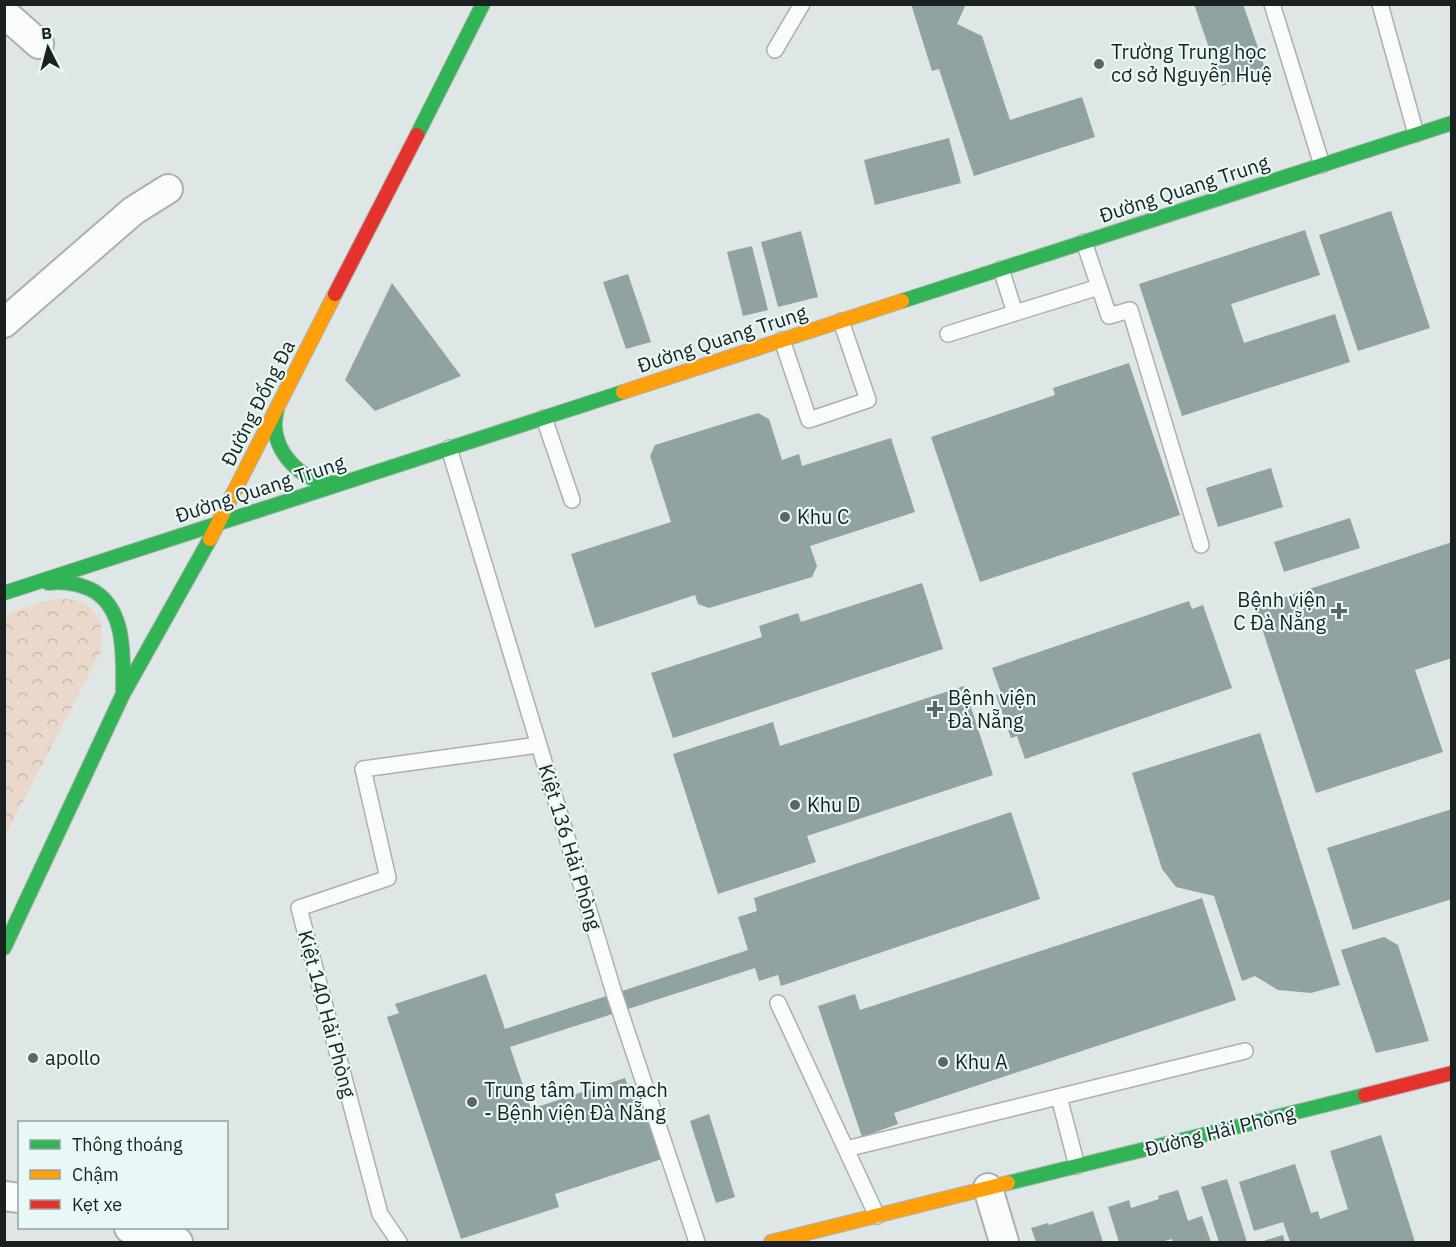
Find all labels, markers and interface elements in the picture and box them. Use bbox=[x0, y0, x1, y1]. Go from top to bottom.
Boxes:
north arrow bbox=[18, 18, 78, 78]
text: B bbox=[40, 23, 53, 44]
place label: Trường Trung học cơ sở Nguyễn Huệ bbox=[1111, 38, 1272, 88]
marker: Trường Trung học cơ sở Nguyễn Huệ bbox=[1092, 57, 1106, 71]
street label: Đường Quang Trung bbox=[1096, 148, 1272, 229]
street label: Đường Quang Trung bbox=[634, 298, 810, 379]
street label: Đường Đống Đa bbox=[214, 335, 301, 470]
street label: Đường Quang Trung bbox=[172, 448, 348, 529]
place label: Khu C bbox=[797, 503, 850, 530]
marker: Khu C bbox=[778, 510, 792, 524]
place label: Bệnh viện C Đà Nẵng bbox=[1233, 586, 1326, 636]
marker: Bệnh viện C Đà Nẵng bbox=[1330, 602, 1348, 620]
place label: Bệnh viện Đà Nẵng bbox=[948, 684, 1037, 734]
marker: Bệnh viện Đà Nẵng bbox=[926, 700, 944, 718]
street label: Kiệt 136 Hải Phòng bbox=[532, 761, 609, 934]
place label: Khu D bbox=[807, 791, 861, 818]
marker: Khu D bbox=[788, 798, 802, 812]
street label: Kiệt 140 Hải Phòng bbox=[292, 927, 363, 1101]
place label: apollo bbox=[45, 1044, 100, 1071]
place label: Khu A bbox=[955, 1048, 1008, 1075]
marker: apollo bbox=[26, 1051, 40, 1065]
marker: Khu A bbox=[936, 1055, 950, 1069]
place label: Trung tâm Tim mạch - Bệnh viện Đà Nẵng bbox=[484, 1076, 668, 1126]
marker: Trung tâm Tim mạch - Bệnh viện Đà Nẵng bbox=[465, 1095, 479, 1109]
street label: Đường Hải Phòng bbox=[1142, 1099, 1298, 1162]
legend bbox=[18, 1121, 228, 1229]
text: Thông thoáng bbox=[72, 1133, 183, 1156]
text: Chậm bbox=[72, 1163, 119, 1186]
text: Kẹt xe bbox=[72, 1193, 122, 1216]

